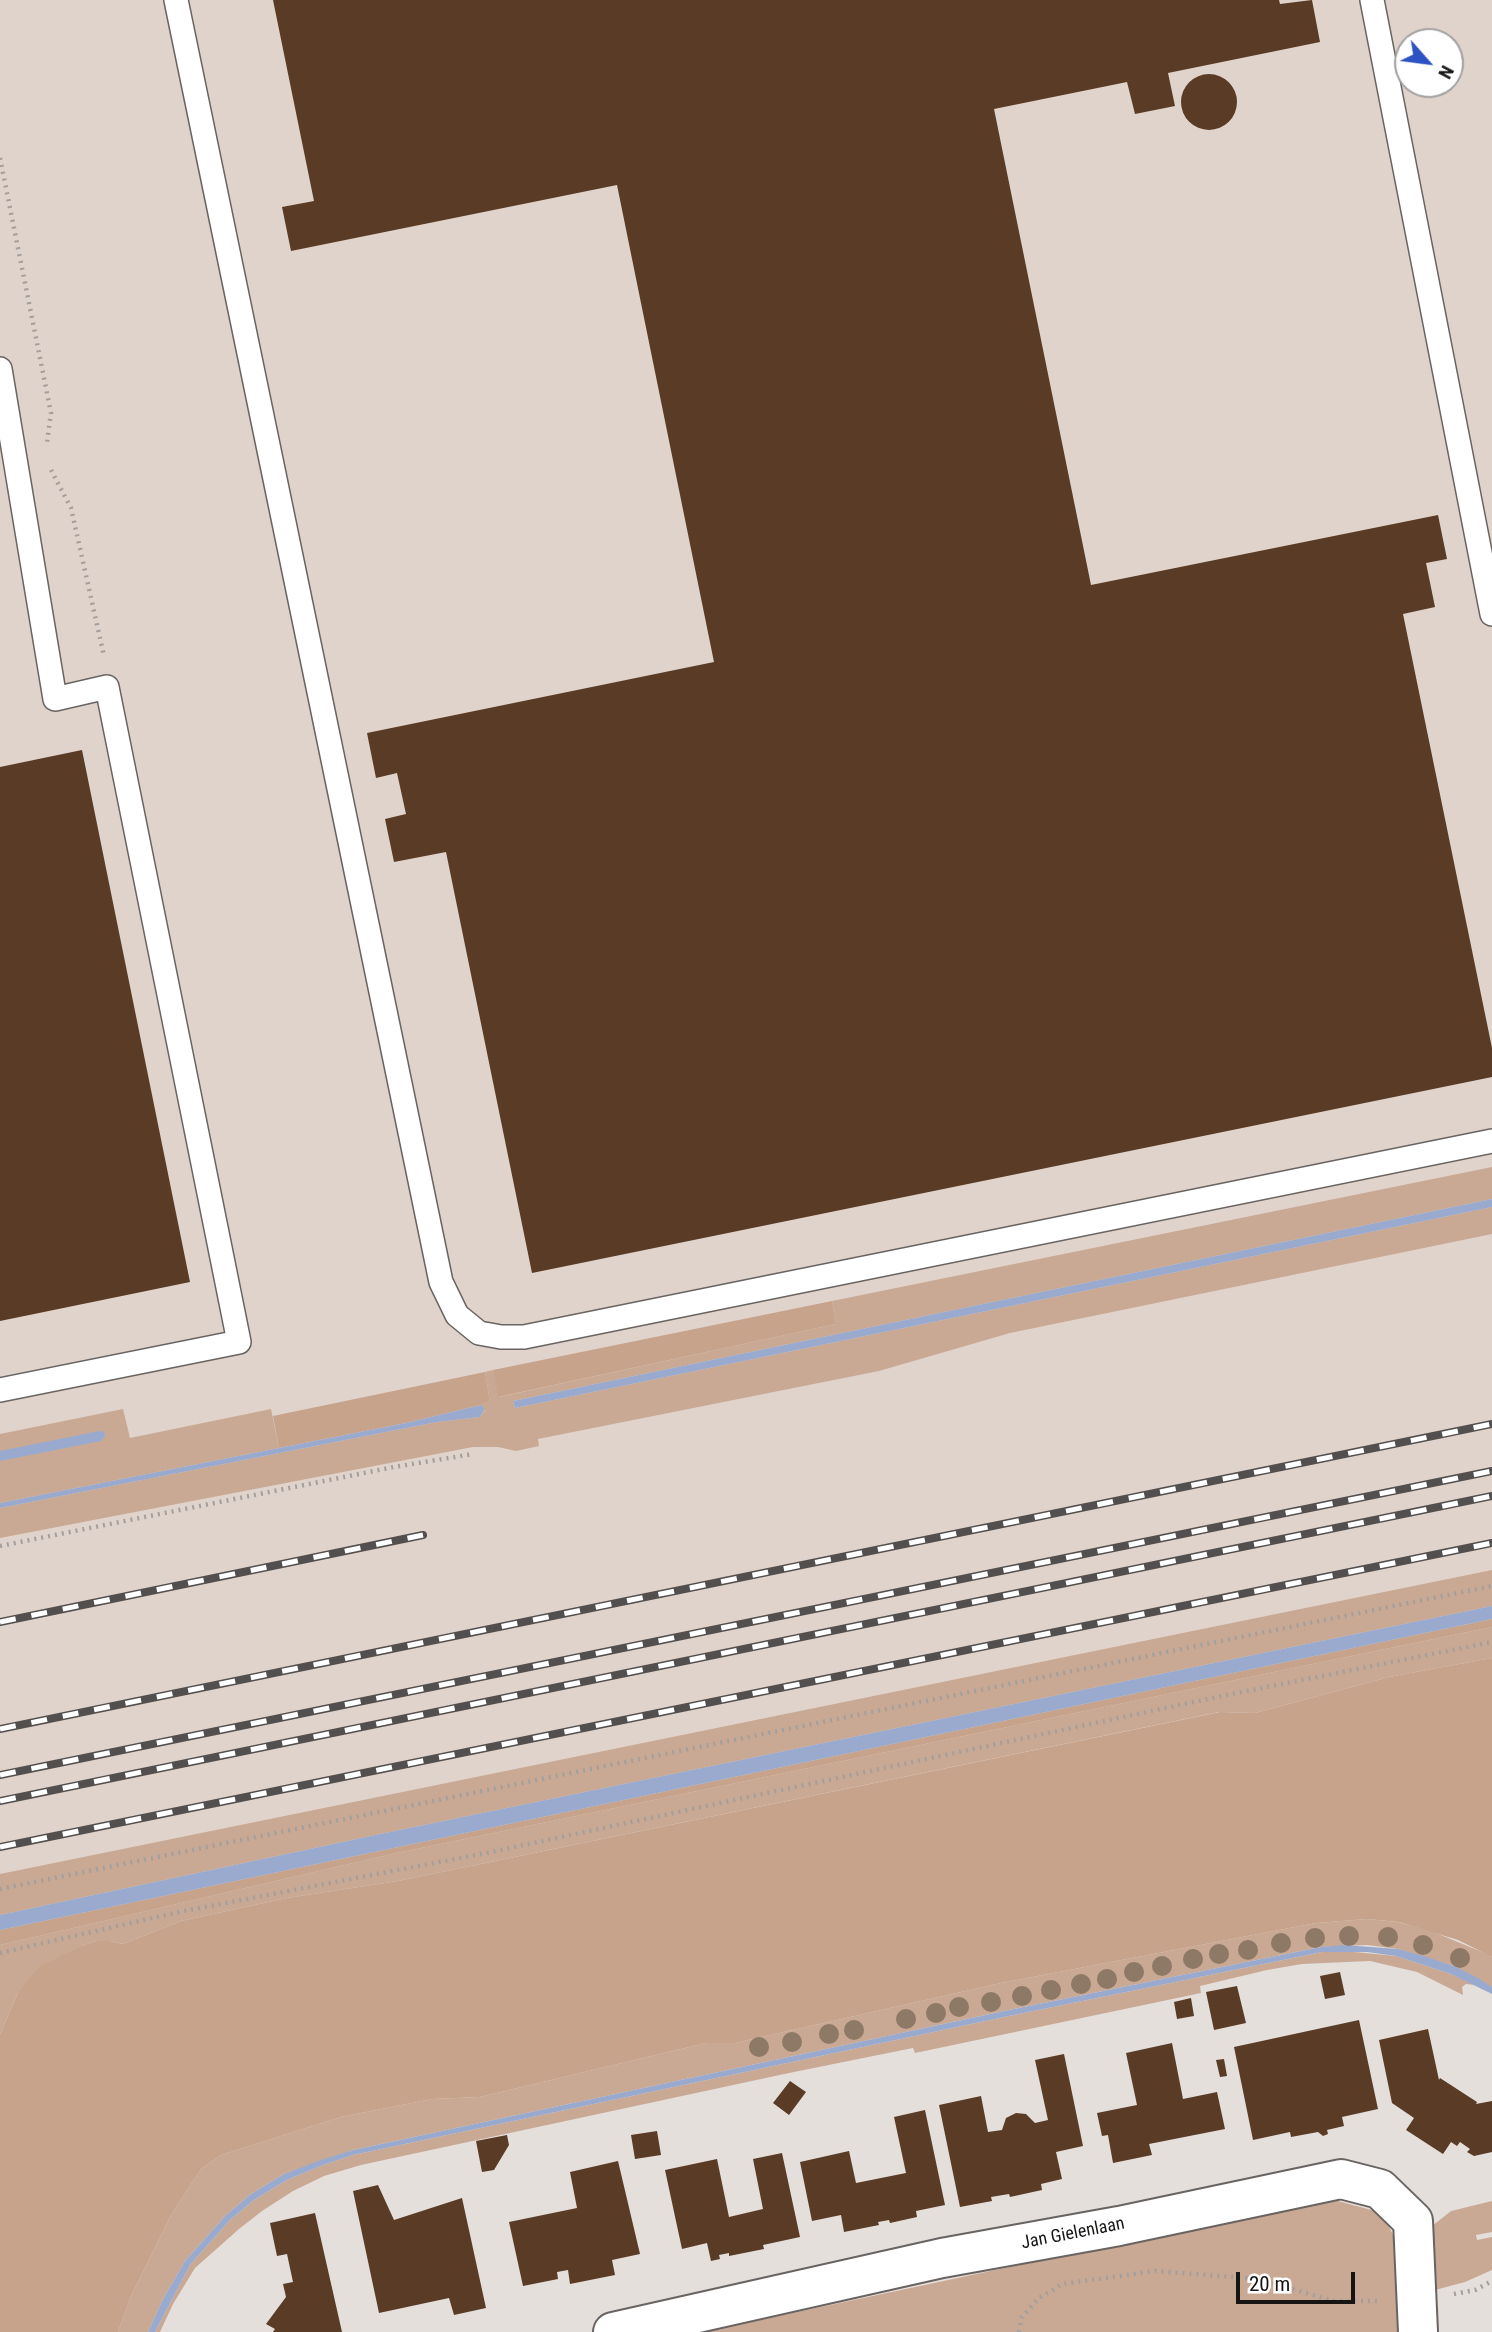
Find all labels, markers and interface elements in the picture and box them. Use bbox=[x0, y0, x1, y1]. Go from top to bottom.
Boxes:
north arrow bbox=[1394, 28, 1464, 98]
text: N bbox=[1433, 62, 1459, 83]
street label: Jan Gielenlaan bbox=[1020, 2213, 1126, 2255]
scale bar bbox=[1240, 2258, 1359, 2302]
text: 20 m bbox=[1249, 2272, 1290, 2296]

